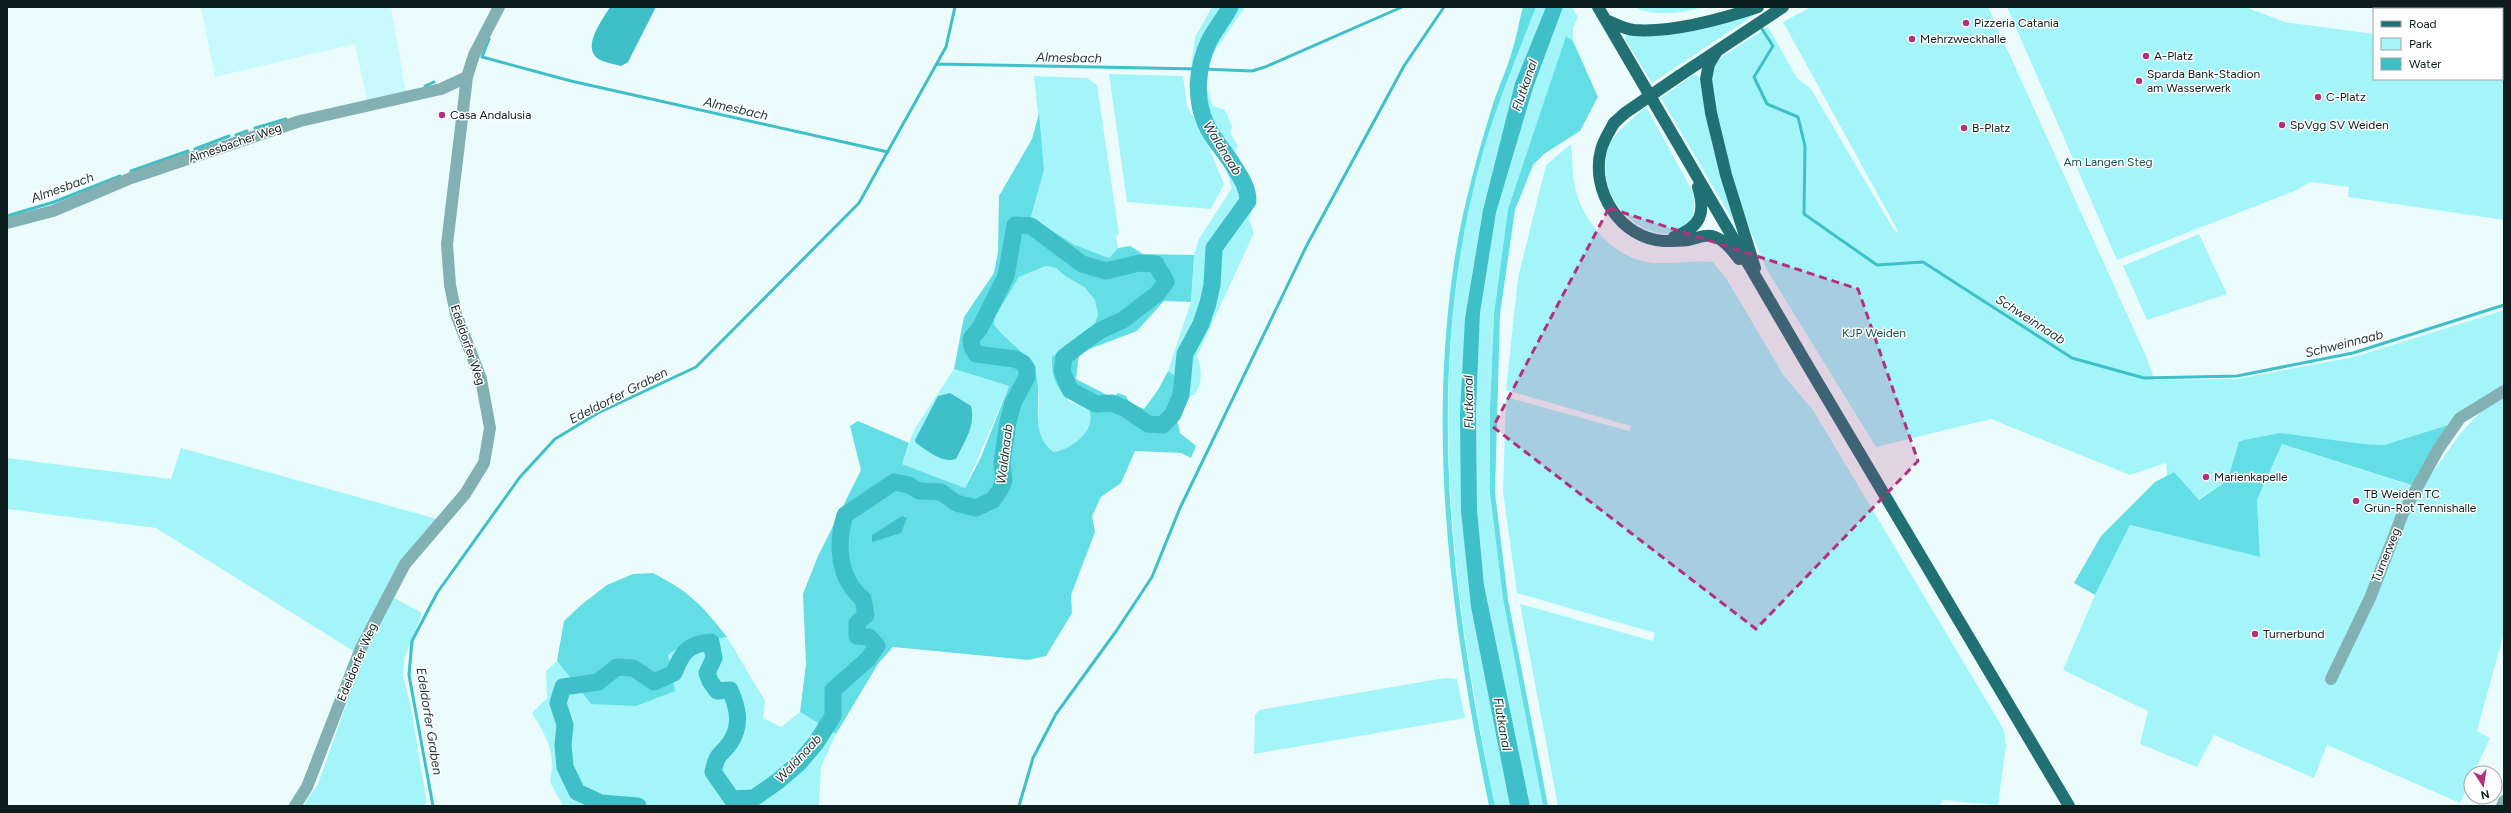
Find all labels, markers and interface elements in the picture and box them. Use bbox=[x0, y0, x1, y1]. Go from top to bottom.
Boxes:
legend bbox=[2373, 8, 2503, 80]
place label: Pizzeria Catania bbox=[1974, 16, 2059, 30]
text: Road bbox=[2409, 17, 2437, 31]
marker: Pizzeria Catania bbox=[1961, 18, 1971, 28]
place label: Mehrzweckhalle bbox=[1920, 32, 2007, 46]
marker: Mehrzweckhalle bbox=[1907, 34, 1917, 44]
text: Park bbox=[2409, 37, 2432, 51]
water label: Almesbach bbox=[1035, 49, 1102, 66]
place label: A-Platz bbox=[2154, 49, 2193, 63]
marker: A-Platz bbox=[2141, 51, 2151, 61]
water label: Flutkanal bbox=[1509, 57, 1540, 113]
text: Water bbox=[2409, 57, 2441, 71]
place label: Sparda Bank-Stadion am Wasserwerk bbox=[2147, 67, 2260, 95]
marker: Sparda Bank-Stadion am Wasserwerk bbox=[2134, 76, 2144, 86]
place label: C-Platz bbox=[2326, 90, 2366, 104]
marker: C-Platz bbox=[2313, 92, 2323, 102]
water label: Almesbach bbox=[701, 94, 770, 123]
place label: Casa Andalusia bbox=[450, 108, 531, 122]
marker: Casa Andalusia bbox=[437, 110, 447, 120]
place label: SpVgg SV Weiden bbox=[2290, 118, 2389, 132]
water label: Waldnaab bbox=[1200, 119, 1245, 178]
street label: Almesbacher Weg bbox=[187, 120, 283, 166]
marker: SpVgg SV Weiden bbox=[2277, 120, 2287, 130]
place label: B-Platz bbox=[1972, 121, 2011, 135]
marker: B-Platz bbox=[1959, 123, 1969, 133]
park label: Am Langen Steg bbox=[2063, 155, 2153, 169]
water label: Almesbach bbox=[28, 169, 96, 206]
water label: Schweinnaab bbox=[1993, 291, 2069, 348]
street label: Edeldorfer Weg bbox=[448, 303, 488, 387]
park label: KJP Weiden bbox=[1842, 326, 1906, 340]
water label: Schweinnaab bbox=[2304, 326, 2385, 360]
water label: Edeldorfer Graben bbox=[567, 364, 670, 427]
water label: Flutkanal bbox=[1461, 375, 1476, 429]
water label: Waldnaab bbox=[993, 423, 1016, 485]
place label: Marienkapelle bbox=[2214, 470, 2288, 484]
marker: Marienkapelle bbox=[2201, 472, 2211, 482]
place label: TB Weiden TC Grün-Rot Tennishalle bbox=[2364, 487, 2477, 515]
marker: TB Weiden TC Grün-Rot Tennishalle bbox=[2351, 496, 2361, 506]
street label: Turnerweg bbox=[2369, 526, 2403, 584]
street label: Edeldorfer Weg bbox=[334, 621, 380, 703]
place label: Turnerbund bbox=[2263, 627, 2325, 641]
marker: Turnerbund bbox=[2250, 629, 2260, 639]
water label: Edeldorfer Graben bbox=[414, 666, 445, 776]
water label: Flutkanal bbox=[1490, 696, 1515, 752]
water label: Waldnaab bbox=[772, 731, 825, 785]
north arrow bbox=[2463, 765, 2503, 805]
text: N bbox=[2479, 787, 2490, 802]

